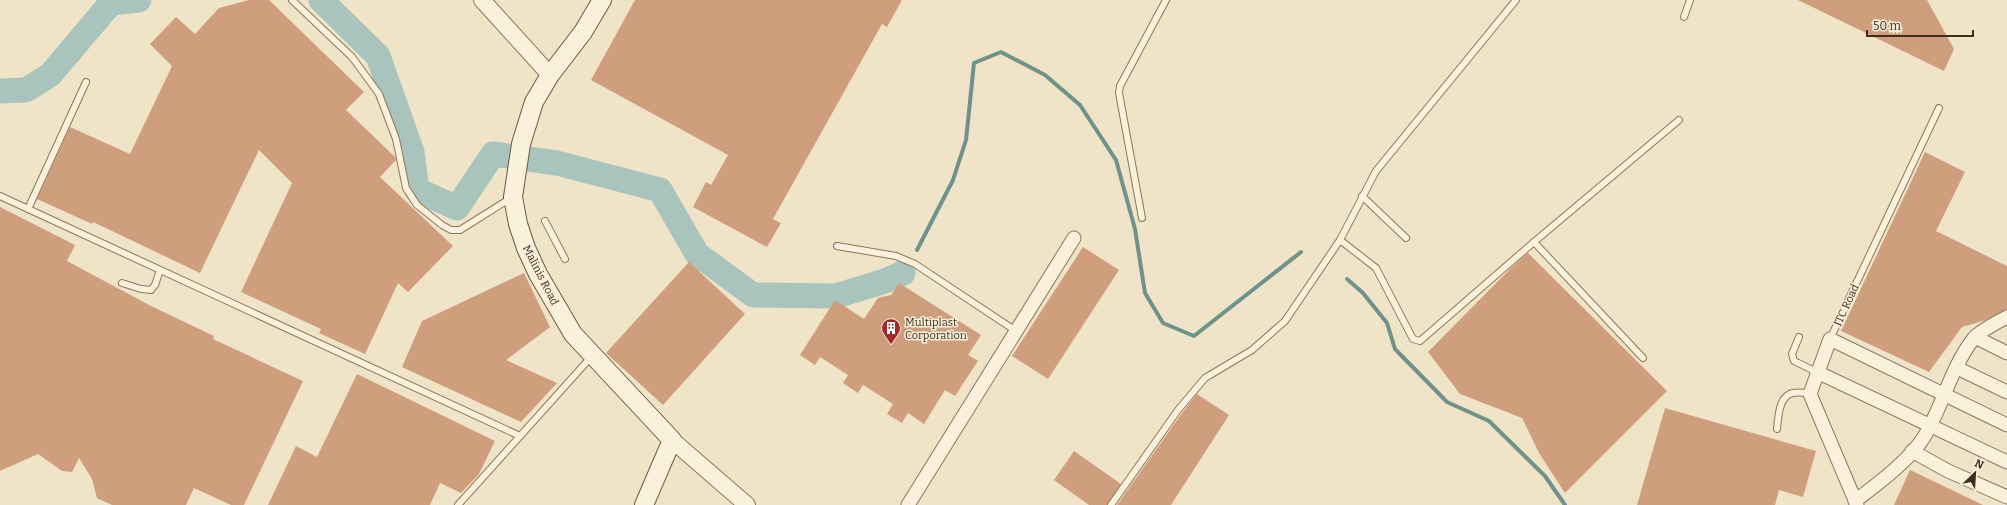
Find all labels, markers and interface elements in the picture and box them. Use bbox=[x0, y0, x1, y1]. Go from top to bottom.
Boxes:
scale bar bbox=[1867, 12, 1973, 38]
text: 50 m bbox=[1873, 19, 1902, 33]
street label: Malinis Road bbox=[520, 243, 561, 308]
street label: ITC Road bbox=[1831, 282, 1862, 328]
place label: Multiplast Corporation bbox=[905, 316, 967, 342]
building icon: Multiplast Corporation bbox=[880, 317, 902, 345]
north arrow bbox=[1955, 453, 1995, 493]
text: N bbox=[1972, 457, 1986, 472]

